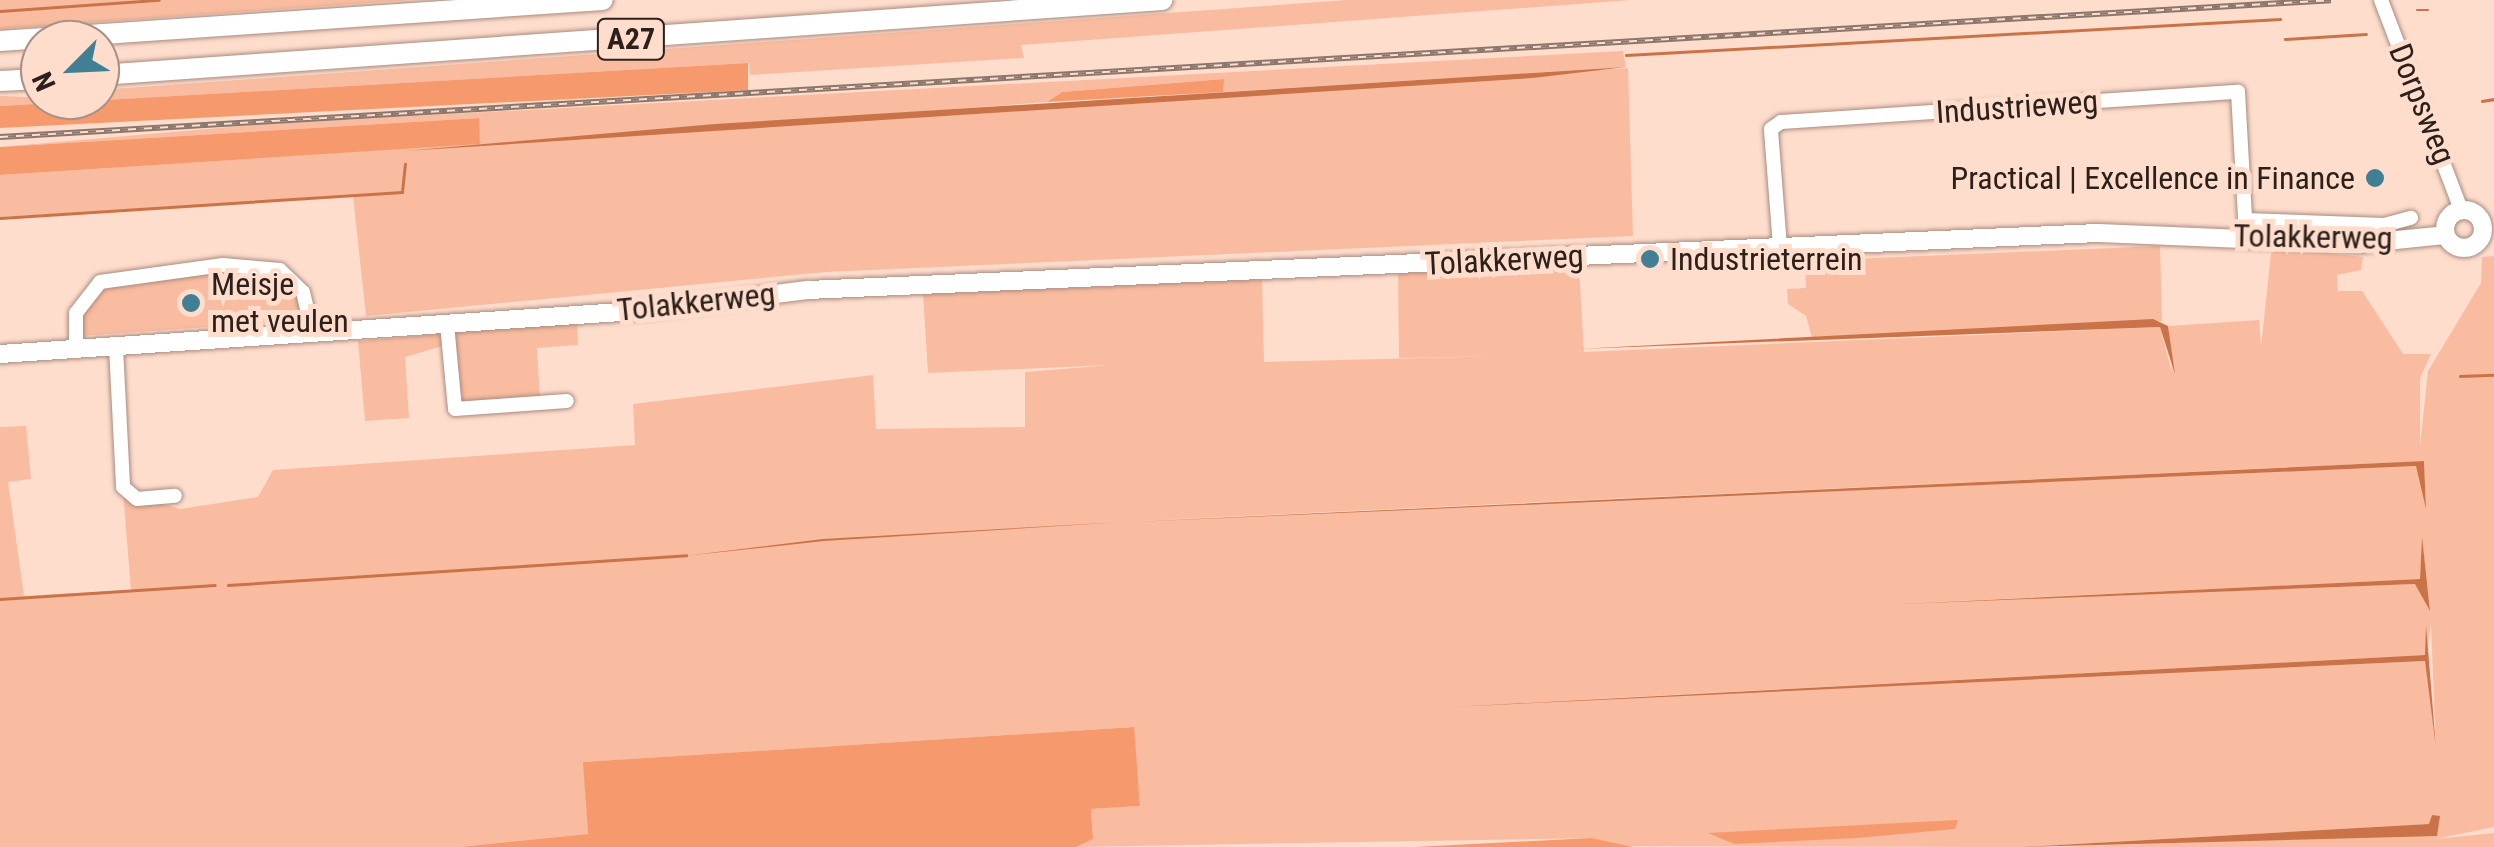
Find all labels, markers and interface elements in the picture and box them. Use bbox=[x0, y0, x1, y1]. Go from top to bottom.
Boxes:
road number: A27 bbox=[596, 14, 666, 64]
north arrow bbox=[20, 20, 120, 120]
street label: Dorpsweg bbox=[2381, 38, 2463, 170]
text: N bbox=[25, 67, 63, 96]
street label: Industrieweg bbox=[1935, 82, 2099, 132]
place label: Practical | Excellence in Finance bbox=[1950, 159, 2355, 197]
marker: Practical | Excellence in Finance bbox=[2364, 167, 2386, 189]
street label: Tolakkerweg bbox=[2233, 216, 2393, 258]
street label: Tolakkerweg bbox=[1424, 237, 1584, 283]
place label: Industrieterrein bbox=[1670, 240, 1863, 278]
marker: Industrieterrein bbox=[1639, 248, 1661, 270]
place label: Meisje met veulen bbox=[211, 266, 349, 341]
street label: Tolakkerweg bbox=[615, 275, 777, 329]
marker: Meisje met veulen bbox=[180, 292, 202, 314]

